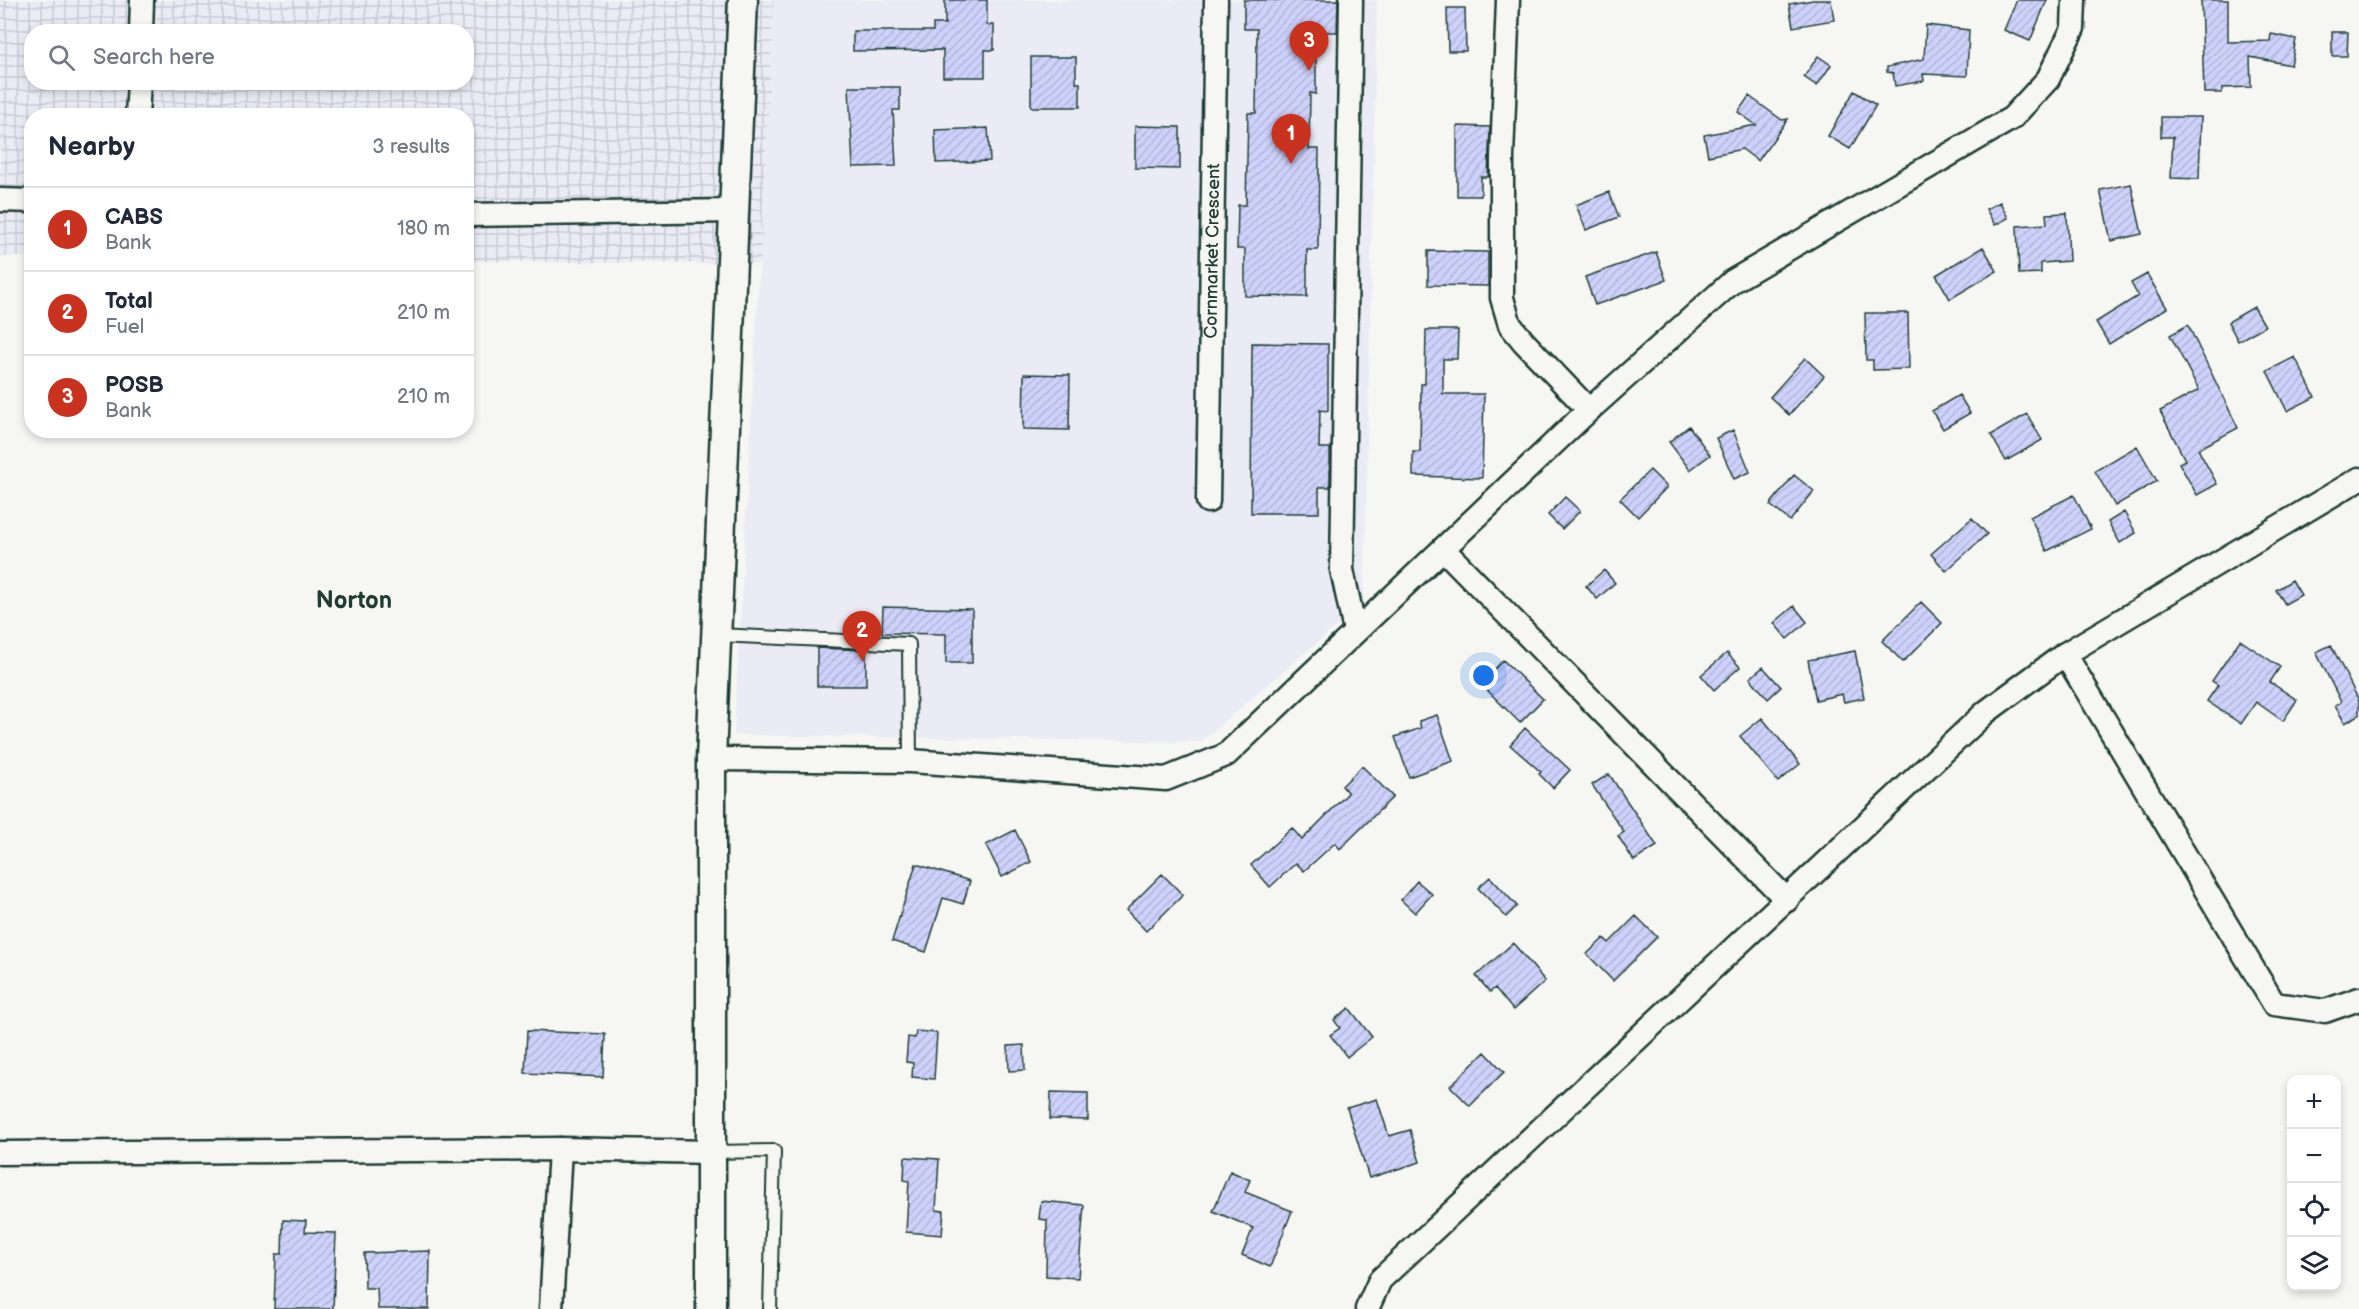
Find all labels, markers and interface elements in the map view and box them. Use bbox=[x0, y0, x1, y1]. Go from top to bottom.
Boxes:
pin: 3 bbox=[1290, 22, 1328, 71]
search box bbox=[24, 24, 474, 90]
icon: search bbox=[45, 41, 78, 74]
text: Search here bbox=[93, 44, 215, 71]
pin: 1 bbox=[1272, 114, 1310, 164]
text: Nearby bbox=[48, 132, 135, 163]
text: 3 results bbox=[372, 135, 450, 159]
street label: Cornmarket Crescent bbox=[1200, 163, 1224, 339]
text: CABS bbox=[105, 204, 163, 231]
text: 1 bbox=[63, 217, 72, 241]
text: 180 m bbox=[397, 217, 450, 241]
text: Bank bbox=[105, 231, 151, 255]
text: Total bbox=[105, 288, 153, 315]
text: 2 bbox=[62, 301, 73, 325]
text: 210 m bbox=[397, 301, 450, 325]
text: Fuel bbox=[105, 315, 144, 339]
text: POSB bbox=[105, 372, 164, 399]
text: 3 bbox=[62, 385, 73, 409]
text: 210 m bbox=[397, 385, 450, 409]
text: Bank bbox=[105, 399, 151, 423]
district label: Norton bbox=[316, 586, 392, 615]
pin: 2 bbox=[842, 612, 882, 661]
your location bbox=[1469, 661, 1498, 690]
map controls bbox=[2287, 1075, 2341, 1291]
button: + bbox=[2287, 1075, 2341, 1129]
button: − bbox=[2287, 1129, 2341, 1183]
button: locate bbox=[2287, 1183, 2341, 1237]
button: layers bbox=[2287, 1237, 2341, 1291]

